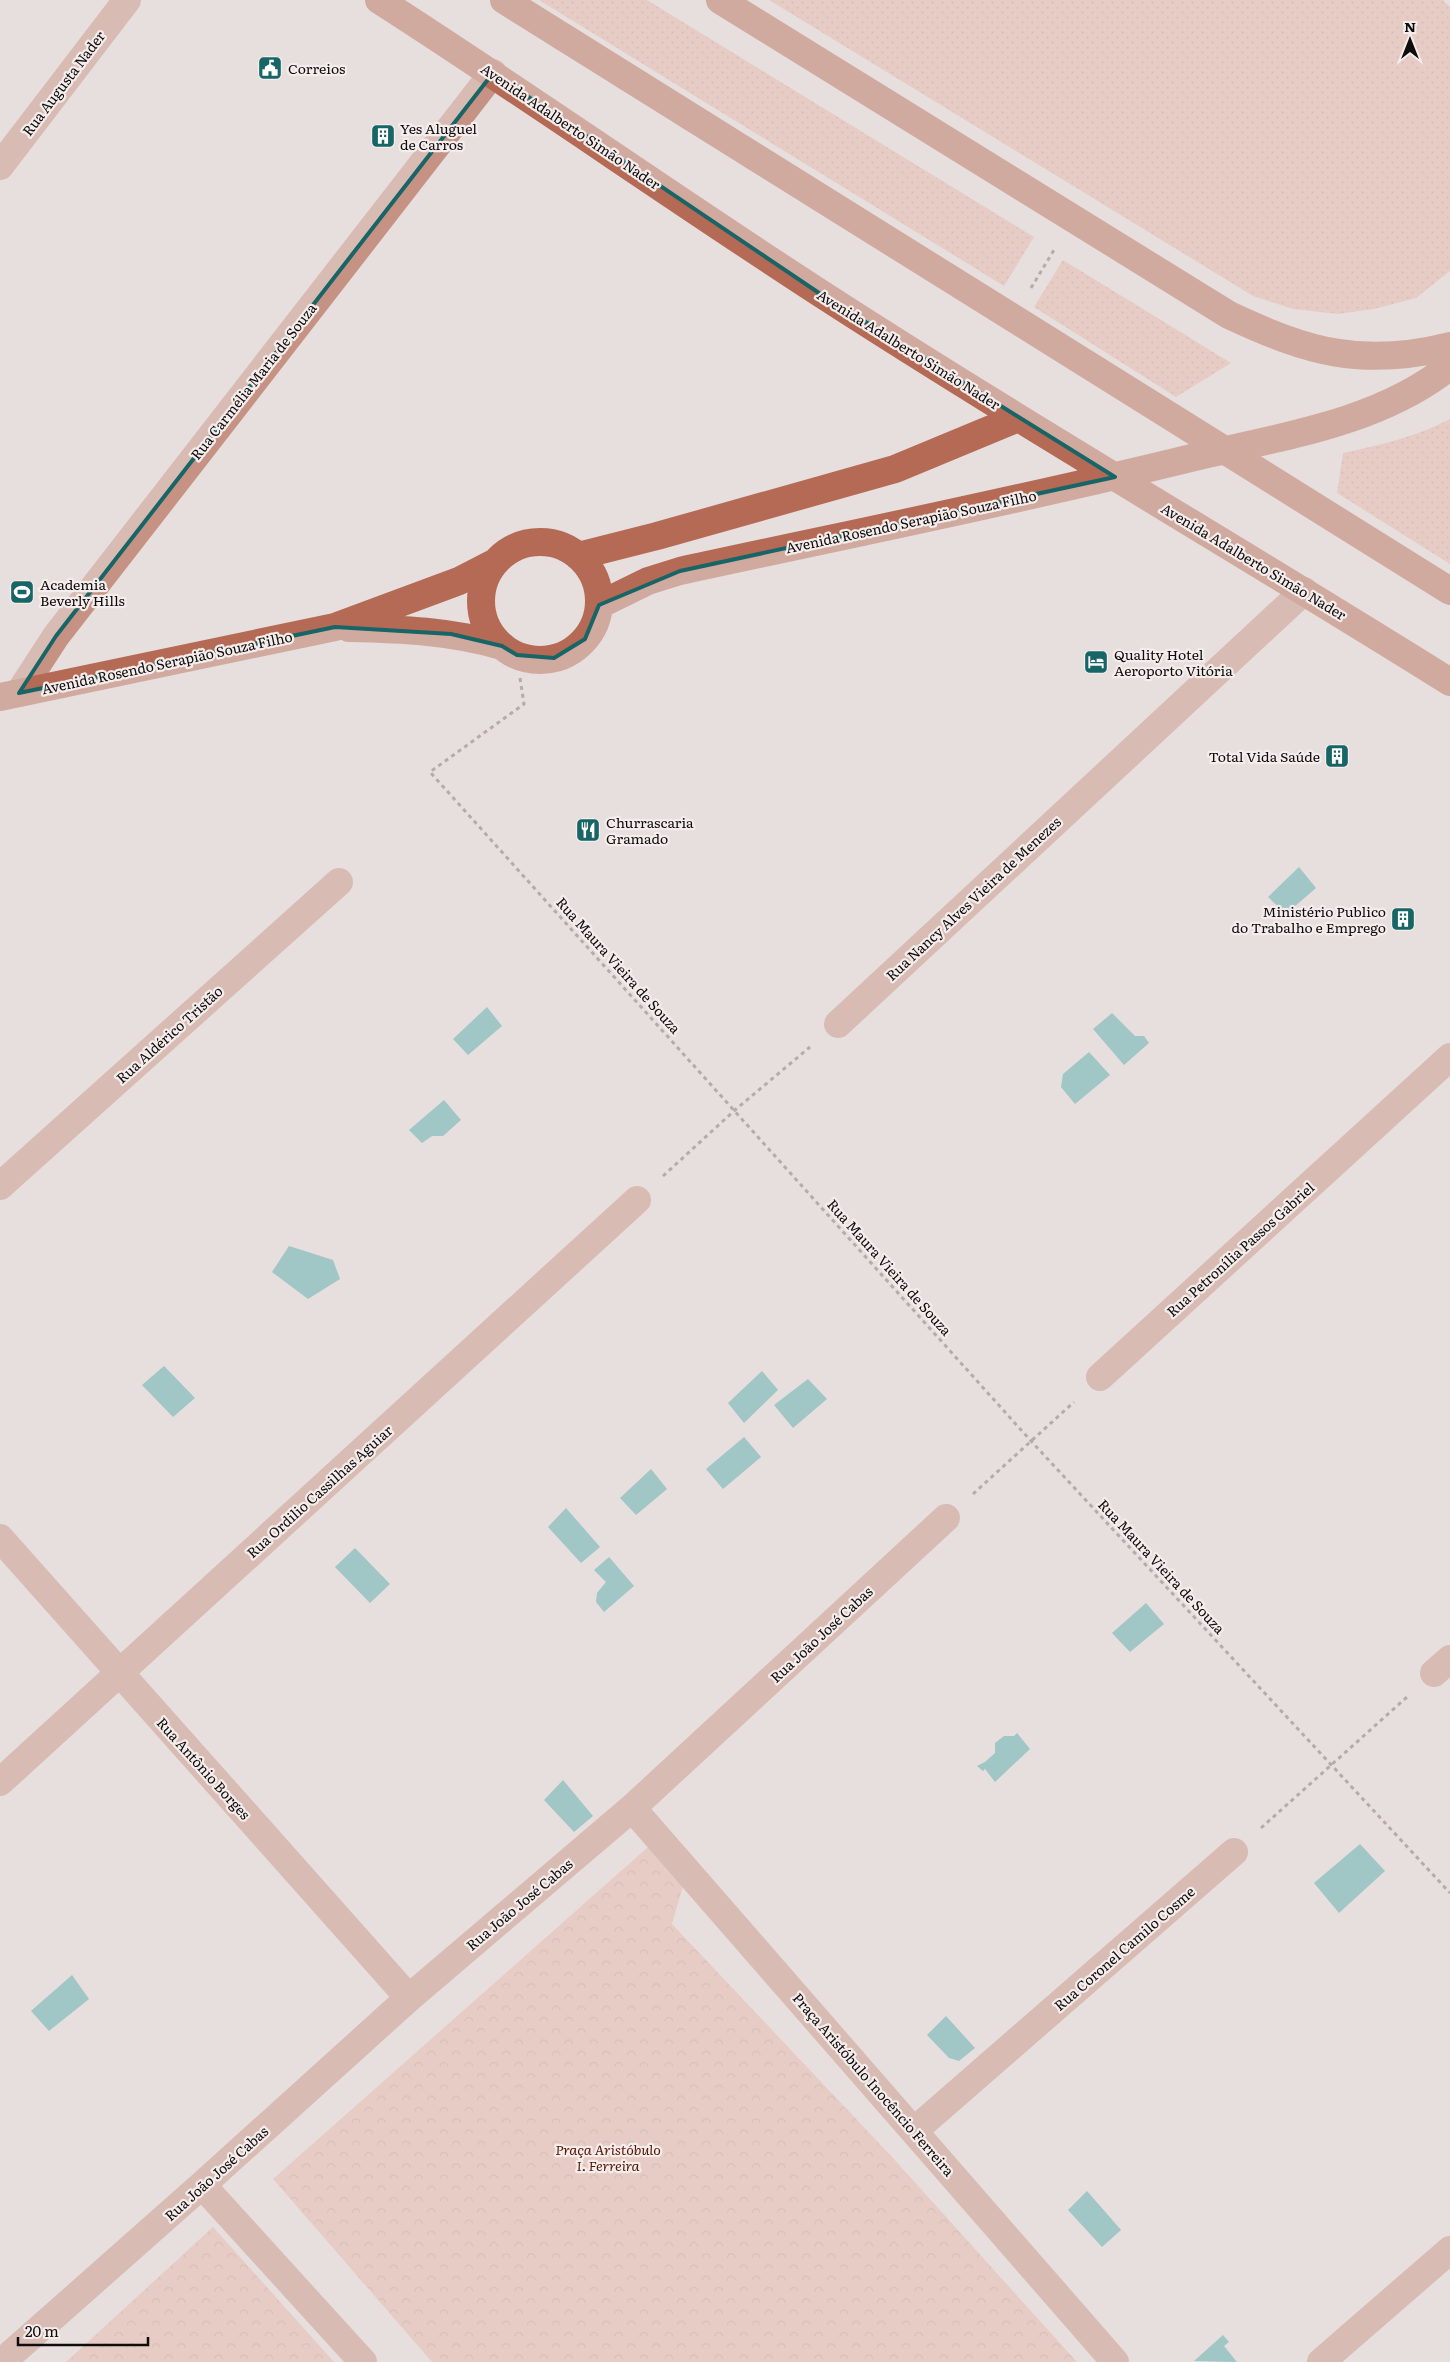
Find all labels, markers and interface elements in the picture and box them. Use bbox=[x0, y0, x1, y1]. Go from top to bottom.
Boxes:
north arrow bbox=[1385, 15, 1435, 65]
text: N bbox=[1404, 16, 1416, 36]
street label: Rua Augusta Nader bbox=[17, 26, 109, 140]
public building icon: Correios bbox=[257, 55, 283, 81]
place label: Correios bbox=[288, 58, 345, 78]
street label: Avenida Adalberto Simão Nader bbox=[477, 58, 665, 194]
place label: Yes Aluguel de Carros bbox=[400, 118, 477, 154]
building icon: Yes Aluguel de Carros bbox=[370, 123, 396, 149]
street label: Avenida Adalberto Simão Nader bbox=[814, 284, 1005, 414]
street label: Rua Carmélia Maria de Souza bbox=[185, 298, 321, 463]
street label: Avenida Rosendo Serapião Souza Filho bbox=[784, 485, 1038, 557]
street label: Avenida Adalberto Simão Nader bbox=[1158, 498, 1351, 624]
place label: Academia Beverly Hills bbox=[40, 574, 125, 610]
sports icon: Academia Beverly Hills bbox=[9, 579, 35, 605]
street label: Avenida Rosendo Serapião Souza Filho bbox=[40, 626, 294, 698]
place label: Quality Hotel Aeroporto Vitória bbox=[1114, 644, 1233, 680]
hotel icon: Quality Hotel Aeroporto Vitória bbox=[1083, 649, 1109, 675]
building icon: Total Vida Saúde bbox=[1324, 743, 1350, 769]
place label: Total Vida Saúde bbox=[1208, 746, 1320, 766]
street label: Rua Nancy Alves Vieira de Menezes bbox=[881, 811, 1065, 985]
place label: Churrascaria Gramado bbox=[606, 812, 694, 848]
restaurant icon: Churrascaria Gramado bbox=[575, 817, 601, 843]
street label: Rua Maura Vieira de Souza bbox=[552, 892, 686, 1038]
place label: Ministério Publico do Trabalho e Emprego bbox=[1232, 901, 1386, 937]
building icon: Ministério Publico do Trabalho e Emprego bbox=[1390, 906, 1416, 932]
street label: Rua Aldérico Tristão bbox=[111, 981, 227, 1087]
street label: Rua Petronília Passos Gabriel bbox=[1162, 1177, 1318, 1321]
street label: Rua Maura Vieira de Souza bbox=[823, 1194, 957, 1340]
street label: Rua Ordilio Cassilhas Aguiar bbox=[242, 1420, 397, 1562]
street label: Rua Maura Vieira de Souza bbox=[1094, 1494, 1230, 1638]
street label: Rua João José Cabas bbox=[765, 1581, 877, 1687]
street label: Rua Antônio Borges bbox=[153, 1713, 255, 1823]
street label: Rua João José Cabas bbox=[462, 1854, 576, 1954]
street label: Rua Coronel Camilo Cosme bbox=[1049, 1881, 1199, 2015]
street label: Praça Aristóbulo Inocêncio Ferreira bbox=[789, 1988, 960, 2180]
street label: Rua João José Cabas bbox=[160, 2121, 272, 2225]
park label: Praça Aristóbulo I. Ferreira bbox=[555, 2139, 661, 2175]
scale bar bbox=[18, 2314, 148, 2346]
text: 20 m bbox=[25, 2319, 59, 2342]

